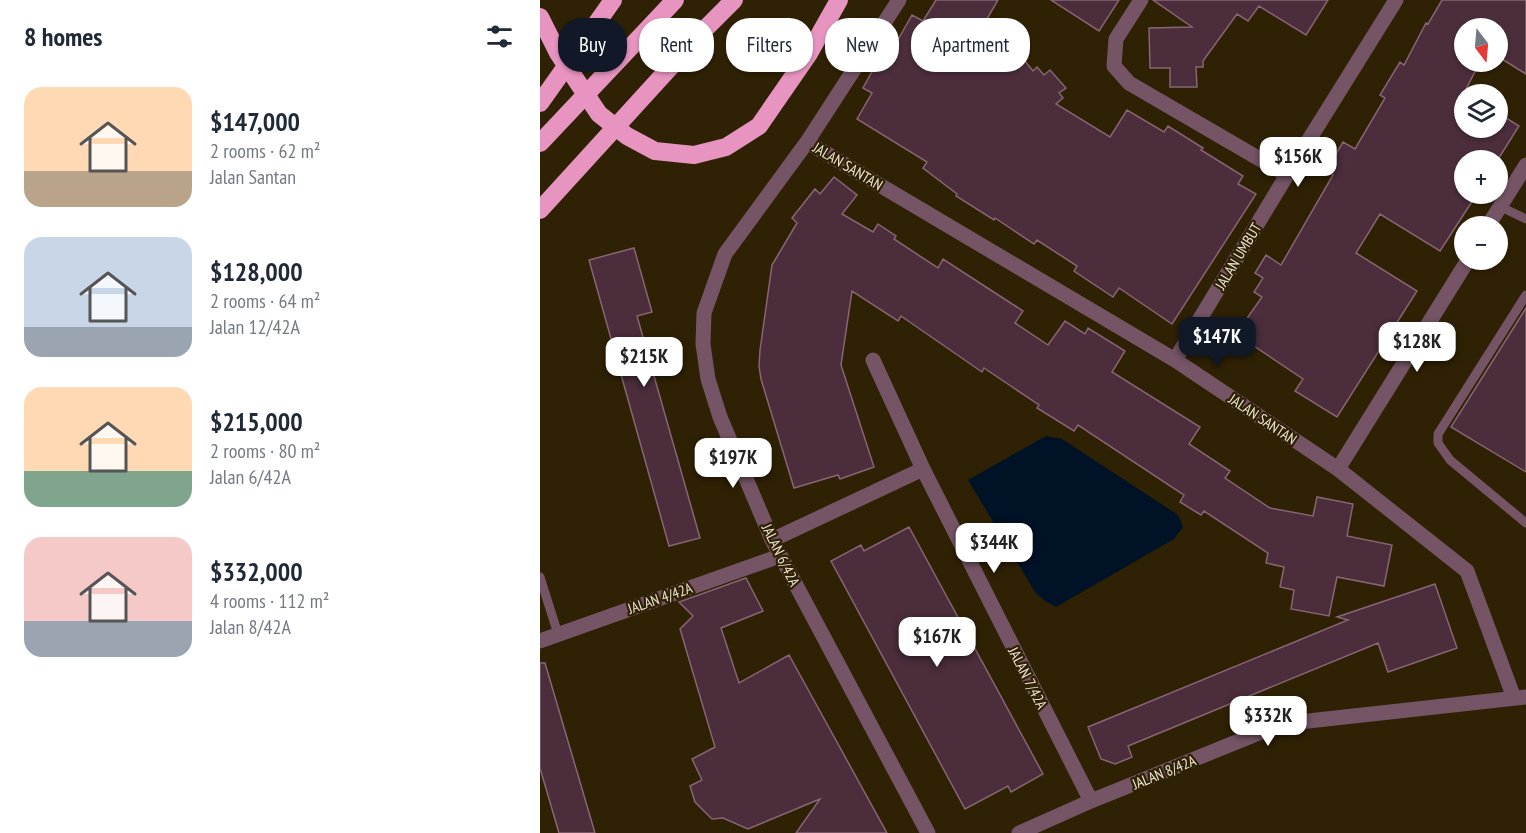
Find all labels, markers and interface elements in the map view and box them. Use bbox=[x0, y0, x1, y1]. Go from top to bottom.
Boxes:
chip: Buy bbox=[558, 18, 627, 72]
chip: Rent bbox=[639, 18, 714, 72]
chip: Filters bbox=[726, 18, 813, 72]
chip: New bbox=[825, 18, 899, 72]
chip: Apartment bbox=[911, 18, 1030, 72]
north arrow bbox=[1454, 18, 1508, 72]
map controls bbox=[1454, 18, 1508, 270]
text: 8 homes bbox=[24, 20, 102, 53]
icon: filters bbox=[483, 20, 516, 53]
button: layers bbox=[1454, 84, 1508, 138]
text: $147,000 bbox=[210, 105, 300, 138]
icon: home bbox=[72, 111, 144, 183]
street label: JALAN SANTAN bbox=[809, 137, 886, 194]
pin: $156K bbox=[1256, 137, 1340, 188]
text: 2 rooms · 62 m² bbox=[210, 138, 320, 164]
text: $156K bbox=[1274, 143, 1322, 169]
button: + bbox=[1454, 150, 1508, 204]
text: Jalan Santan bbox=[210, 164, 296, 190]
button: − bbox=[1454, 216, 1508, 270]
street label: JALAN UMBUT bbox=[1210, 219, 1265, 294]
text: $128,000 bbox=[210, 255, 303, 288]
icon: home bbox=[72, 261, 144, 333]
text: 2 rooms · 64 m² bbox=[210, 288, 320, 314]
text: Jalan 12/42A bbox=[210, 314, 300, 340]
pin: $147K bbox=[1175, 317, 1259, 368]
pin: $128K bbox=[1375, 322, 1459, 373]
text: $147K bbox=[1193, 323, 1241, 349]
text: $128K bbox=[1393, 328, 1441, 354]
pin: $215K bbox=[602, 337, 686, 388]
text: $215K bbox=[620, 343, 668, 369]
street label: JALAN SANTAN bbox=[1225, 389, 1301, 449]
text: $215,000 bbox=[210, 405, 303, 438]
icon: home bbox=[72, 411, 144, 483]
text: 2 rooms · 80 m² bbox=[210, 438, 320, 464]
pin: $197K bbox=[691, 438, 775, 489]
text: $197K bbox=[709, 444, 757, 470]
text: Jalan 6/42A bbox=[210, 464, 291, 490]
street label: JALAN 6/42A bbox=[757, 520, 805, 590]
pin: $344K bbox=[952, 523, 1036, 574]
text: $344K bbox=[970, 529, 1018, 555]
text: $332,000 bbox=[210, 555, 303, 588]
icon: home bbox=[72, 561, 144, 633]
street label: JALAN 4/42A bbox=[624, 578, 696, 618]
text: 4 rooms · 112 m² bbox=[210, 588, 329, 614]
text: Jalan 8/42A bbox=[210, 614, 291, 640]
pin: $167K bbox=[895, 617, 979, 668]
text: $167K bbox=[913, 623, 961, 649]
street label: JALAN 7/42A bbox=[1004, 643, 1052, 713]
pin: $332K bbox=[1226, 696, 1310, 747]
text: $332K bbox=[1244, 702, 1292, 728]
street label: JALAN 8/42A bbox=[1128, 750, 1200, 794]

